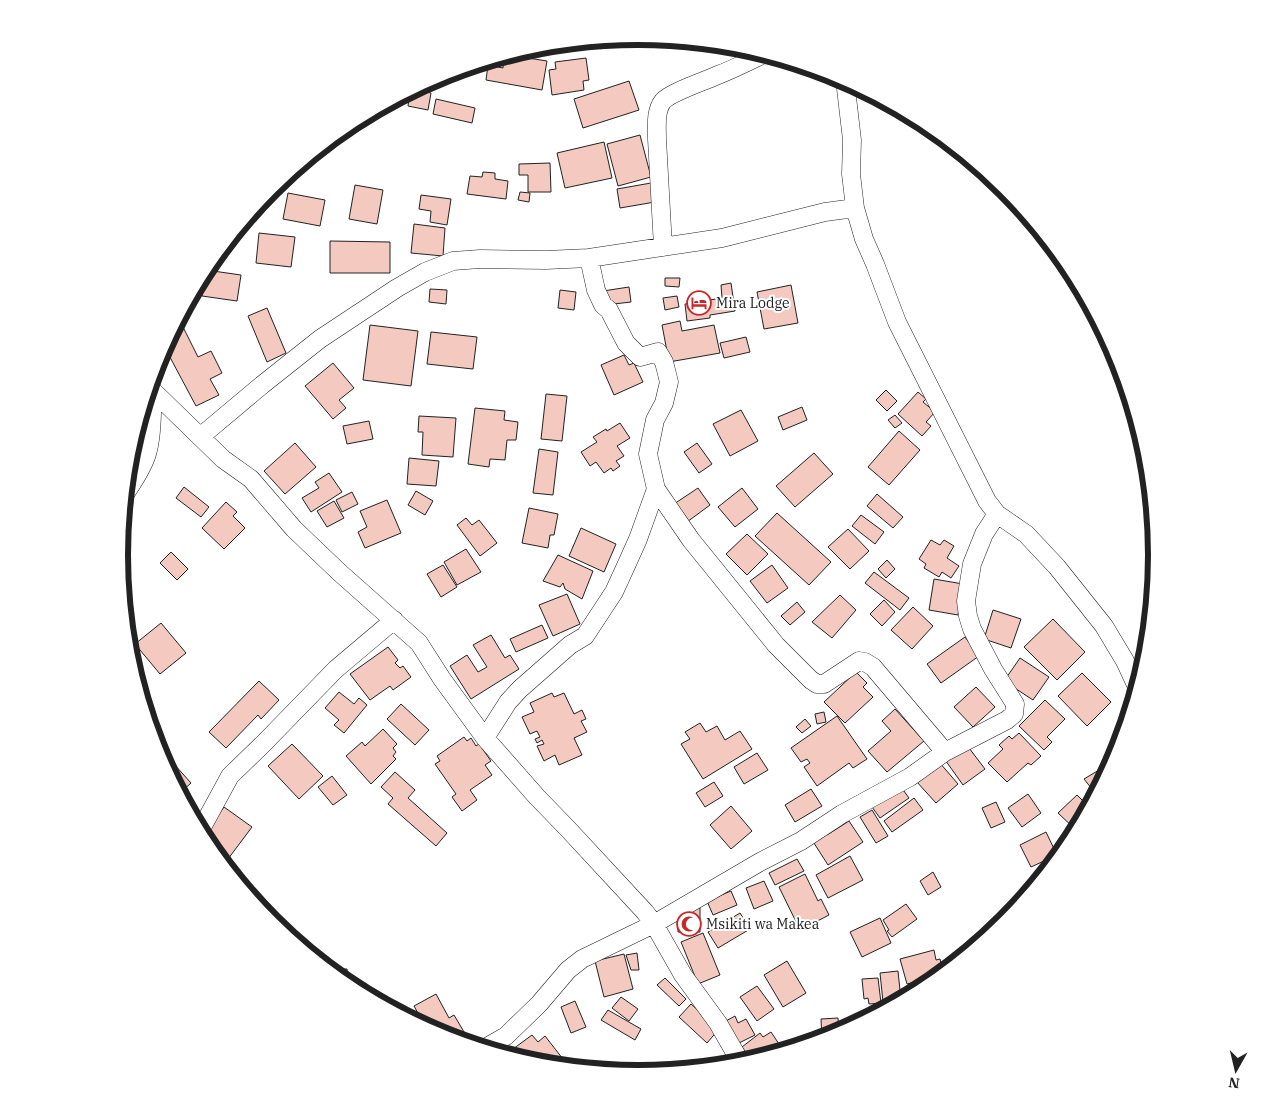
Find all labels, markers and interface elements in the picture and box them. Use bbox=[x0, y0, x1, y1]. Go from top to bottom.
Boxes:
hotel icon: Mira Lodge bbox=[686, 290, 712, 316]
place label: Mira Lodge bbox=[716, 294, 790, 312]
mosque icon: Msikiti wa Makea bbox=[676, 911, 702, 937]
place label: Msikiti wa Makea bbox=[706, 915, 820, 933]
north arrow bbox=[1211, 1045, 1261, 1095]
text: N bbox=[1227, 1073, 1241, 1093]

